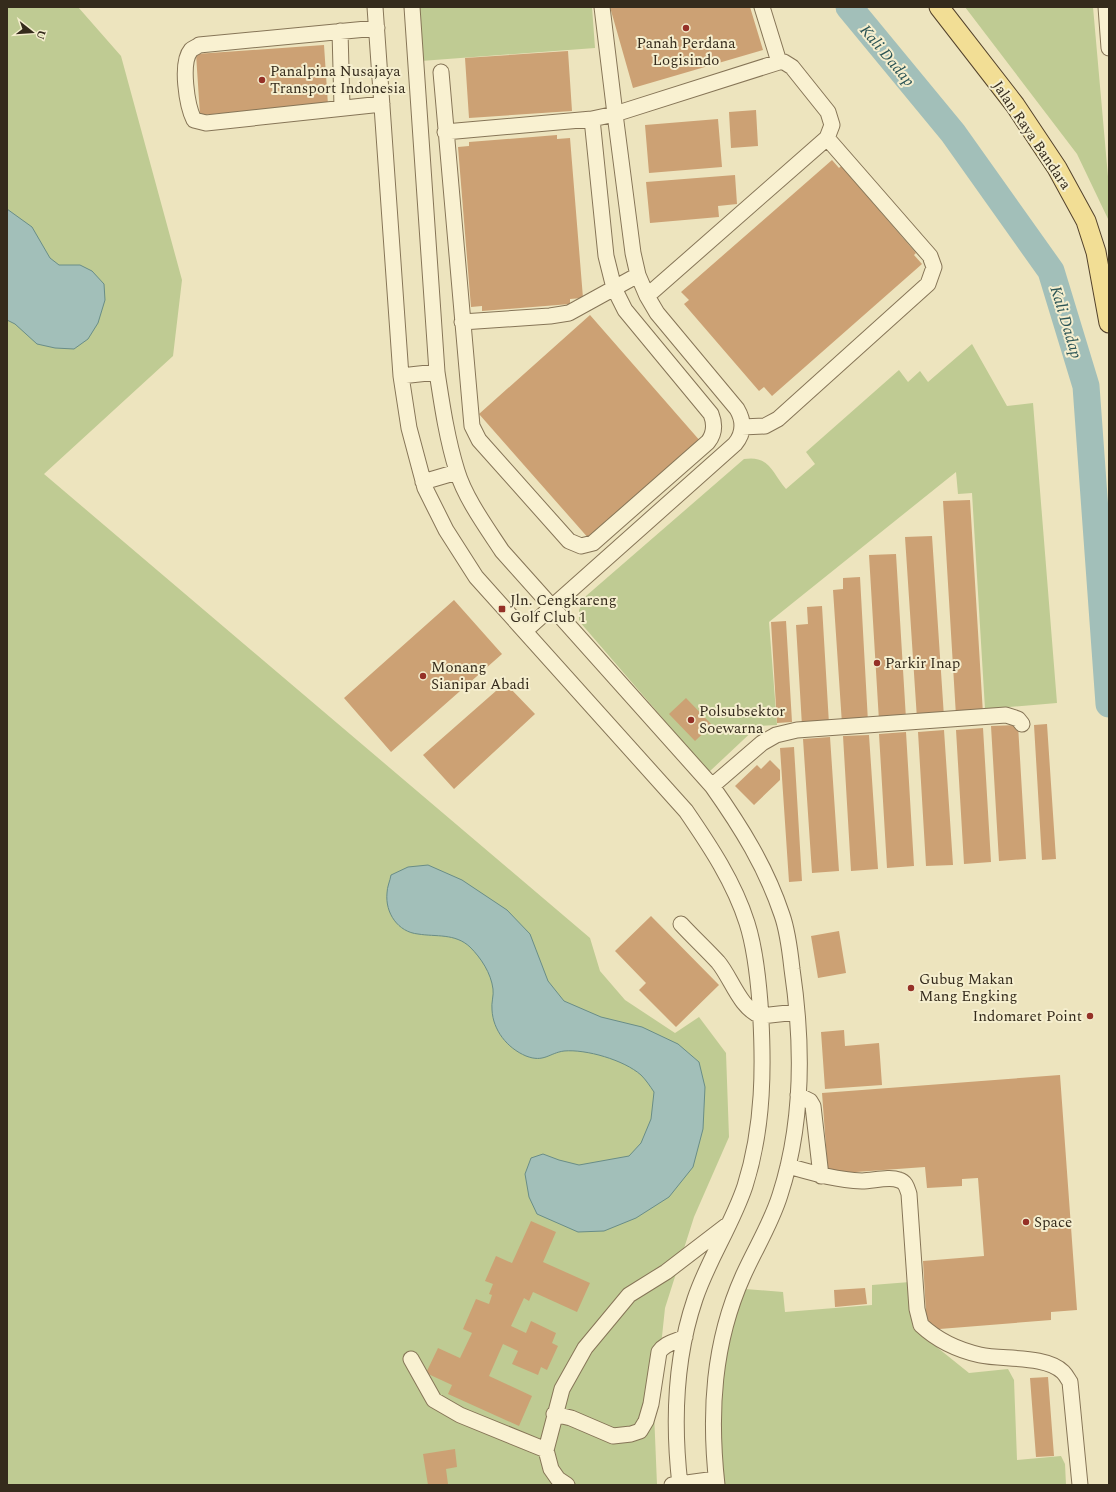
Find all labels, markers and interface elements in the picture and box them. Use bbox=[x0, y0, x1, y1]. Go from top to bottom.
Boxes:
north arrow bbox=[12, 12, 52, 52]
water label: Kali Dadap bbox=[854, 19, 920, 92]
marker: Panah Perdana Logisindo bbox=[681, 23, 691, 33]
text: U bbox=[32, 28, 51, 42]
place label: Panah Perdana Logisindo bbox=[636, 32, 736, 72]
place label: Panalpina Nusajaya Transport Indonesia bbox=[270, 60, 406, 100]
marker: Panalpina Nusajaya Transport Indonesia bbox=[257, 75, 267, 85]
street label: Jalan Raya Bandara bbox=[986, 76, 1077, 195]
water label: Kali Dadap bbox=[1044, 283, 1088, 362]
place label: Jln. Cengkareng Golf Club 1 bbox=[510, 589, 617, 629]
marker: Jln. Cengkareng Golf Club 1 bbox=[497, 604, 507, 614]
place label: Parkir Inap bbox=[885, 652, 960, 675]
place label: Monang Sianipar Abadi bbox=[431, 656, 530, 696]
marker: Parkir Inap bbox=[872, 658, 882, 668]
marker: Monang Sianipar Abadi bbox=[418, 671, 428, 681]
place label: Polsubsektor Soewarna bbox=[699, 700, 785, 740]
marker: Polsubsektor Soewarna bbox=[686, 715, 696, 725]
place label: Gubug Makan Mang Engking bbox=[919, 968, 1017, 1008]
marker: Gubug Makan Mang Engking bbox=[906, 983, 916, 993]
place label: Indomaret Point bbox=[972, 1005, 1082, 1028]
marker: Indomaret Point bbox=[1085, 1011, 1095, 1021]
place label: Space bbox=[1034, 1211, 1072, 1234]
marker: Space bbox=[1021, 1217, 1031, 1227]

